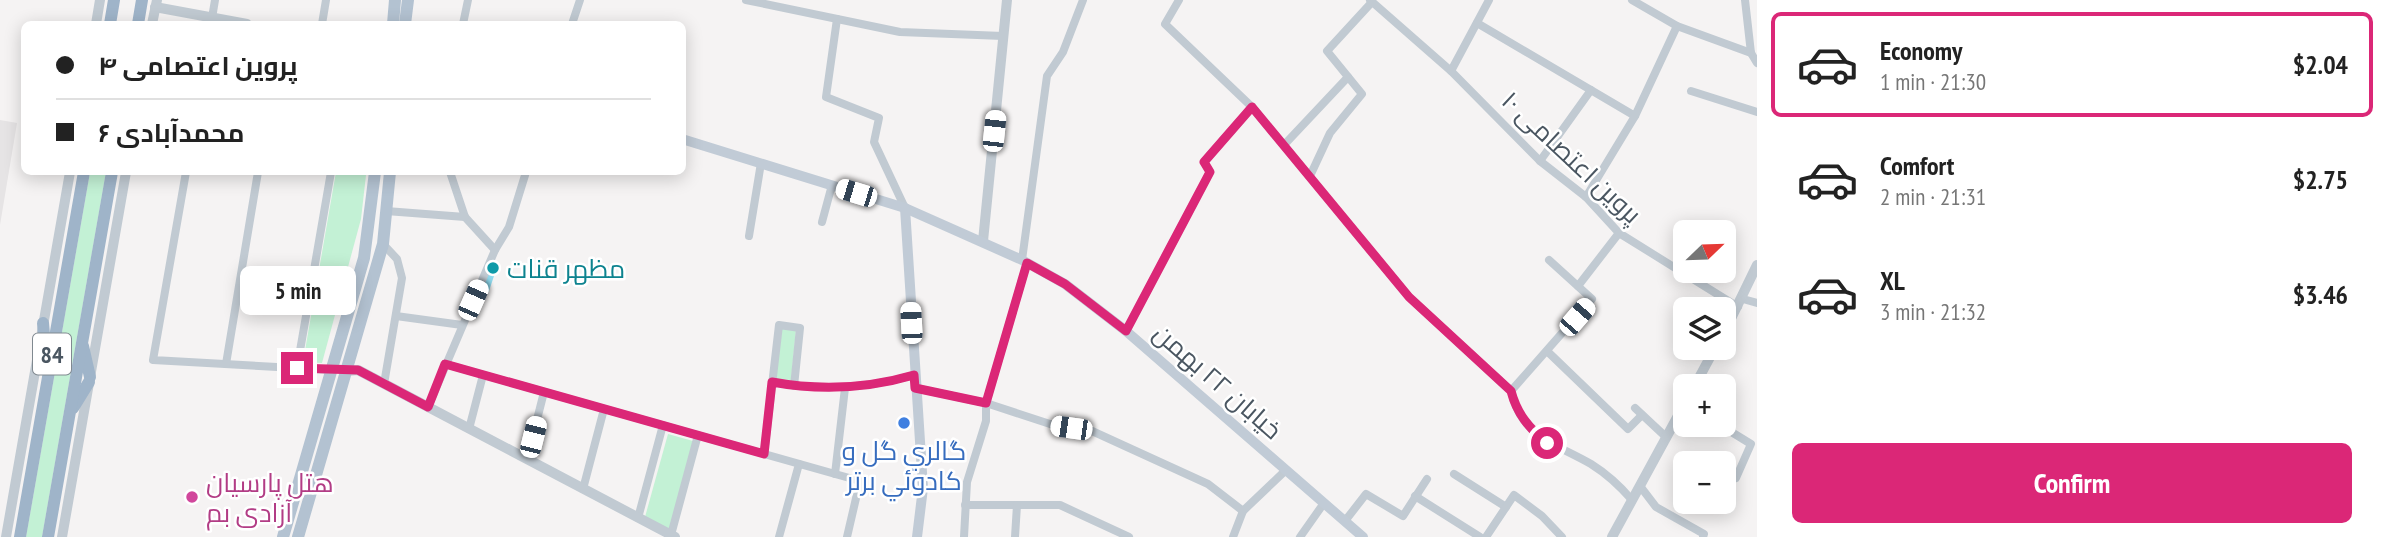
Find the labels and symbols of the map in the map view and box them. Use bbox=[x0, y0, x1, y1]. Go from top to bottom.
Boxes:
street label: پروین اعتصامی ۱۰ bbox=[1495, 84, 1649, 231]
car bbox=[982, 109, 1007, 153]
car bbox=[833, 177, 880, 209]
north arrow bbox=[1673, 220, 1736, 284]
place label: مظهر قنات bbox=[507, 252, 625, 285]
marker: مظهر قنات bbox=[485, 260, 501, 276]
callout: 5 min bbox=[239, 266, 355, 316]
car bbox=[455, 277, 492, 323]
car bbox=[1556, 294, 1599, 340]
car bbox=[900, 301, 923, 345]
street label: خیابان ۲۲ بهمن bbox=[1147, 316, 1289, 446]
road number: 84 bbox=[33, 334, 71, 374]
route end bbox=[281, 352, 313, 384]
car bbox=[518, 414, 549, 460]
marker: گالري گل و كادوئي برتر bbox=[896, 415, 912, 431]
car bbox=[1049, 415, 1094, 441]
route start bbox=[1531, 427, 1563, 459]
place label: گالري گل و كادوئي برتر bbox=[842, 434, 966, 502]
place label: هتل پارسیان آزادی بم bbox=[206, 466, 334, 531]
marker: هتل پارسیان آزادی بم bbox=[184, 489, 200, 505]

